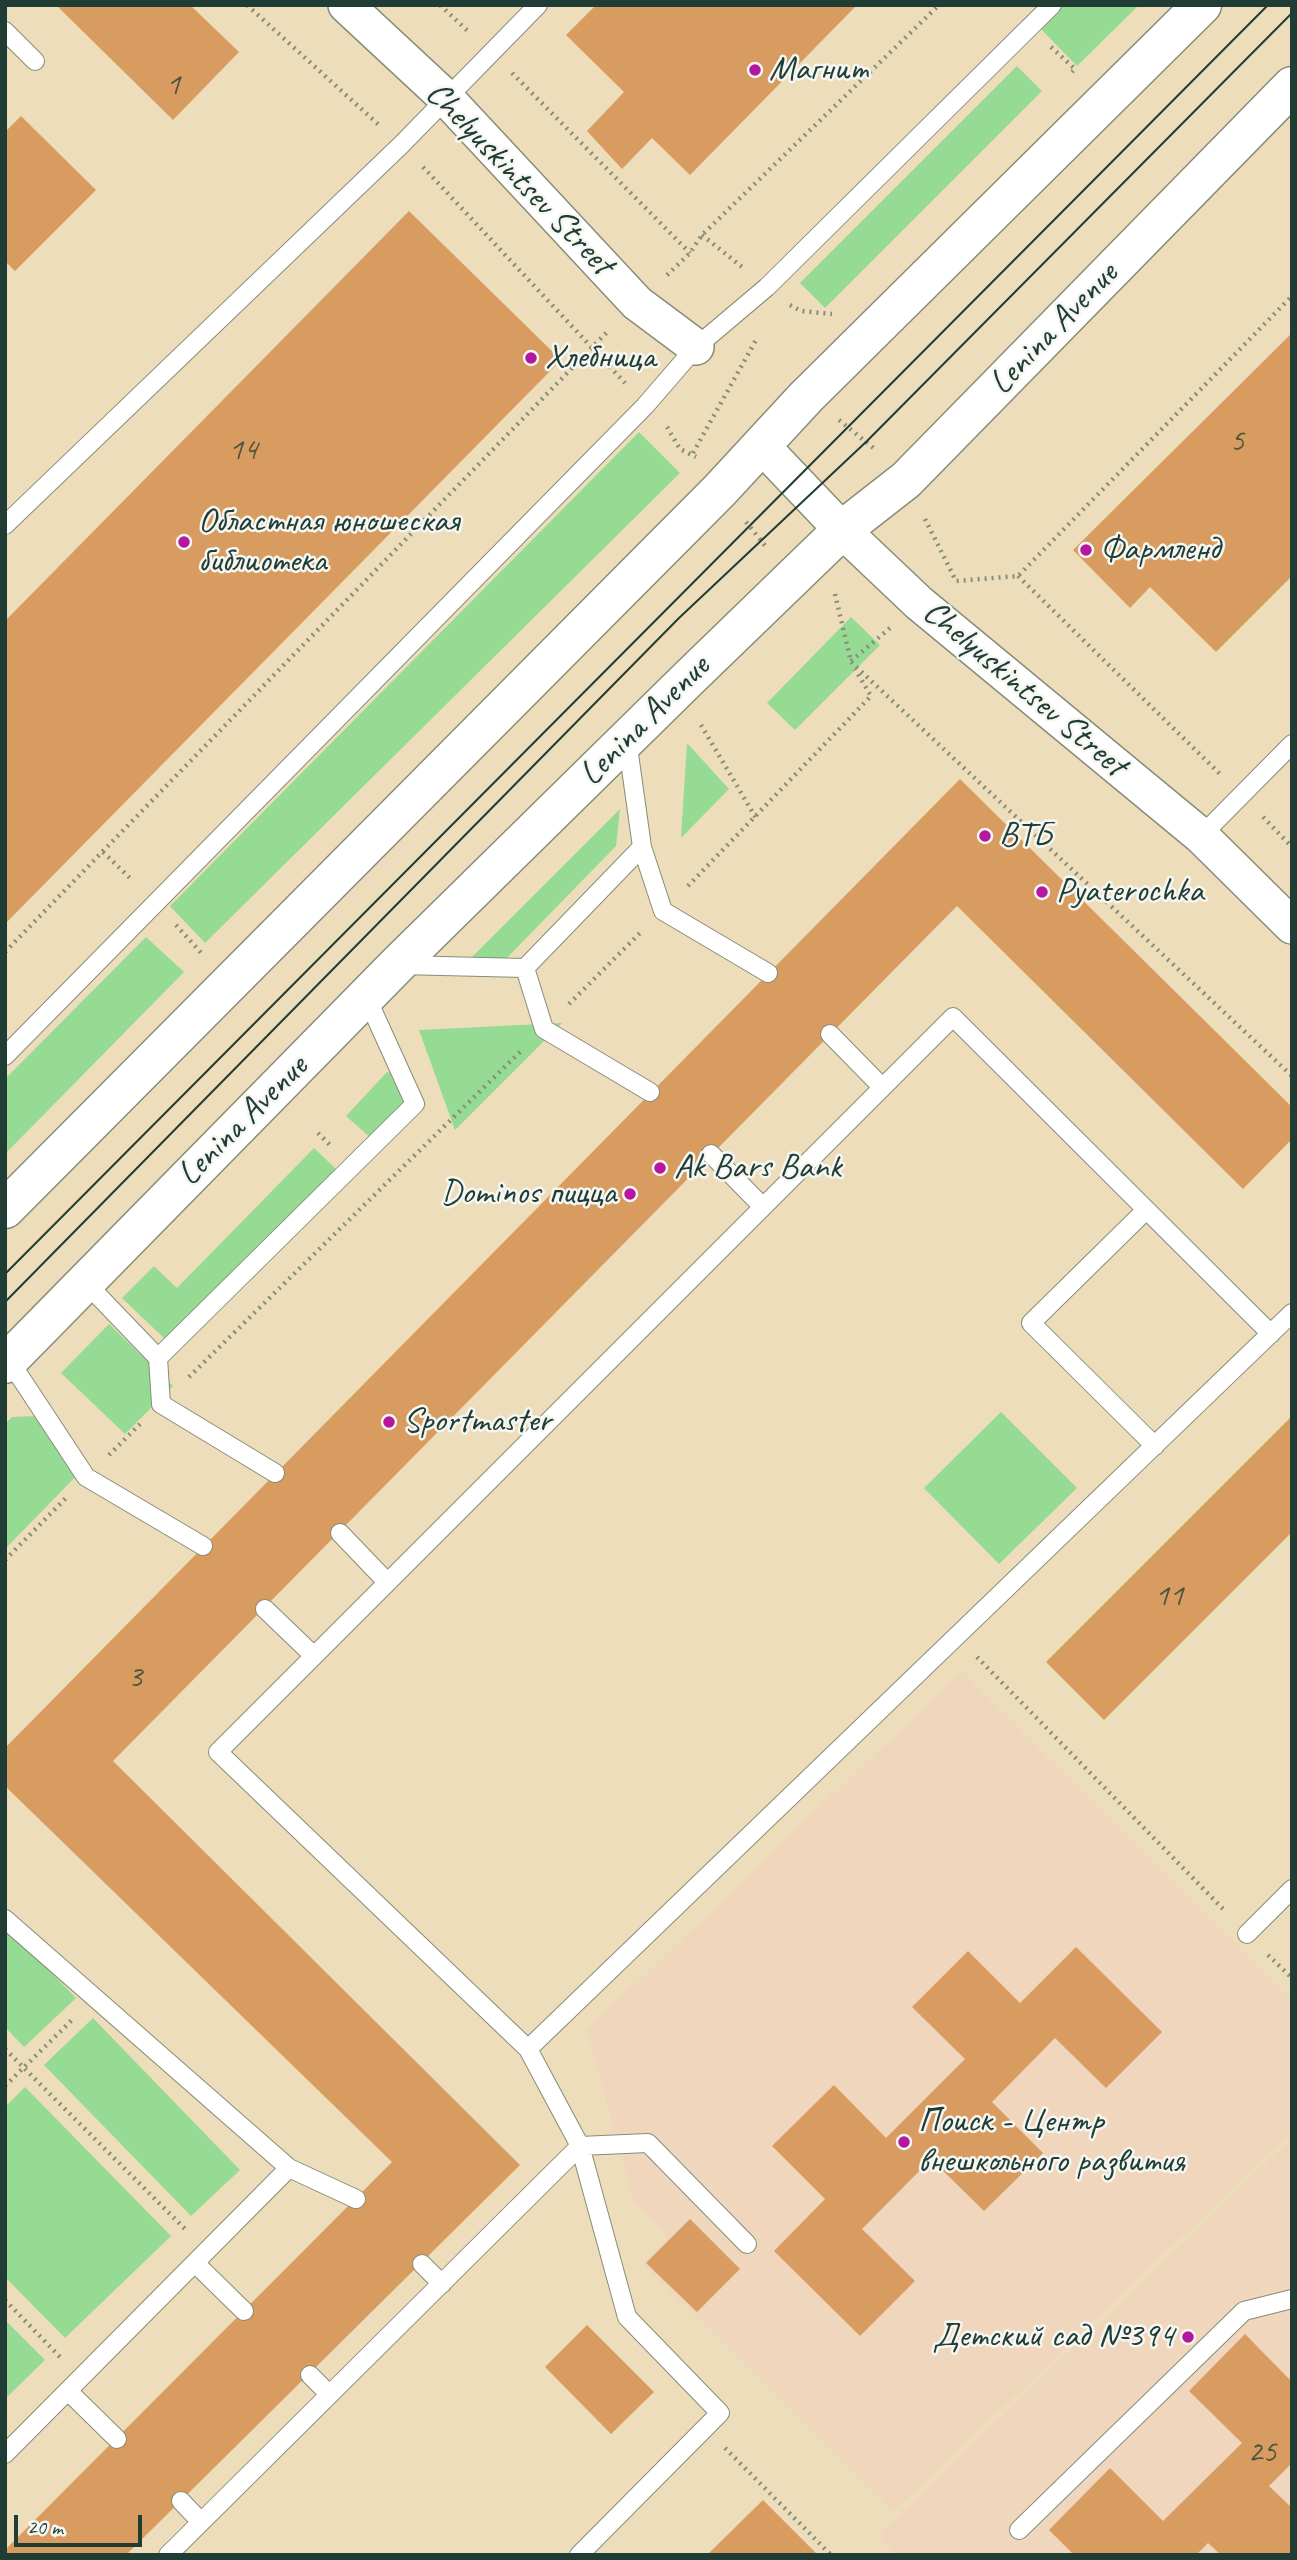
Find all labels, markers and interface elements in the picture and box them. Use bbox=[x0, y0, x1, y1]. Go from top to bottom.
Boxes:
place label: Магнит bbox=[769, 49, 868, 91]
marker: Магнит bbox=[747, 62, 763, 78]
house number: 1 bbox=[166, 67, 180, 105]
street label: Chelyuskintsev Street bbox=[416, 73, 622, 285]
street label: Lenina Avenue bbox=[981, 254, 1127, 404]
place label: Хлебница bbox=[545, 337, 655, 379]
marker: Хлебница bbox=[523, 350, 539, 366]
house number: 5 bbox=[1230, 423, 1244, 461]
house number: 14 bbox=[229, 432, 257, 470]
place label: Областная юношеская библиотека bbox=[198, 501, 459, 583]
place label: Фармленд bbox=[1100, 529, 1220, 571]
marker: Областная юношеская библиотека bbox=[176, 534, 192, 550]
marker: Фармленд bbox=[1078, 542, 1094, 558]
street label: Chelyuskintsev Street bbox=[914, 592, 1134, 786]
street label: Lenina Avenue bbox=[571, 647, 719, 795]
place label: ВТБ bbox=[999, 815, 1051, 857]
marker: ВТБ bbox=[977, 828, 993, 844]
place label: Pyaterochka bbox=[1056, 871, 1203, 913]
marker: Pyaterochka bbox=[1034, 884, 1050, 900]
street label: Lenina Avenue bbox=[169, 1047, 317, 1195]
place label: Ak Bars Bank bbox=[674, 1147, 841, 1189]
marker: Ak Bars Bank bbox=[652, 1160, 668, 1176]
place label: Dominos пицца bbox=[441, 1173, 616, 1215]
marker: Dominos пицца bbox=[622, 1186, 638, 1202]
place label: Sportmaster bbox=[403, 1401, 551, 1443]
marker: Sportmaster bbox=[381, 1414, 397, 1430]
house number: 11 bbox=[1155, 1578, 1183, 1616]
house number: 3 bbox=[128, 1659, 142, 1697]
place label: Поиск - Центр внешкольного развития bbox=[918, 2101, 1185, 2183]
marker: Поиск - Центр внешкольного развития bbox=[896, 2134, 912, 2150]
place label: Детский сад №394 bbox=[932, 2316, 1174, 2358]
marker: Детский сад №394 bbox=[1180, 2329, 1196, 2345]
house number: 25 bbox=[1248, 2434, 1276, 2472]
scale bar bbox=[18, 2500, 145, 2544]
text: 20 m bbox=[27, 2514, 63, 2540]

